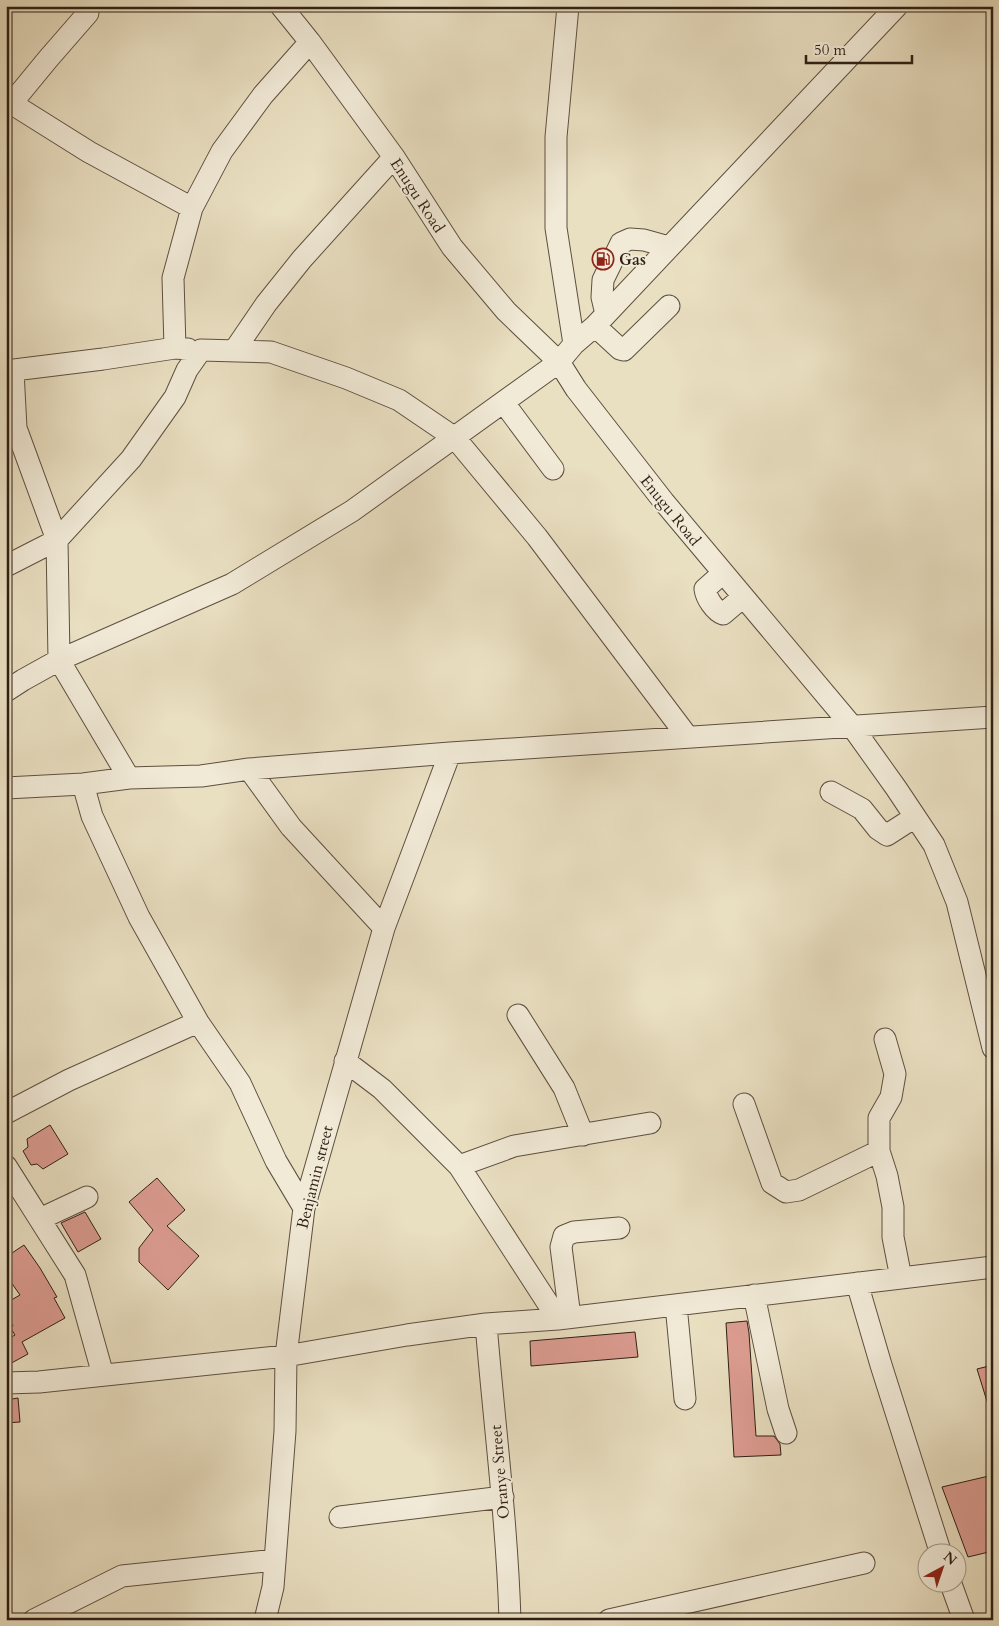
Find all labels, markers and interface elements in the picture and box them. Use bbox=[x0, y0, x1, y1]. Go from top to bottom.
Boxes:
scale bar bbox=[806, 32, 913, 64]
text: 50 m bbox=[814, 40, 846, 60]
street label: Enugu Road bbox=[385, 154, 450, 238]
fuel station icon: Gas bbox=[591, 247, 615, 271]
place label: Gas bbox=[619, 249, 646, 271]
street label: Enugu Road bbox=[635, 471, 706, 551]
street label: Benjamin street bbox=[291, 1123, 338, 1231]
street label: Oranye Street bbox=[485, 1424, 515, 1520]
north arrow bbox=[916, 1544, 966, 1594]
text: N bbox=[939, 1547, 961, 1570]

